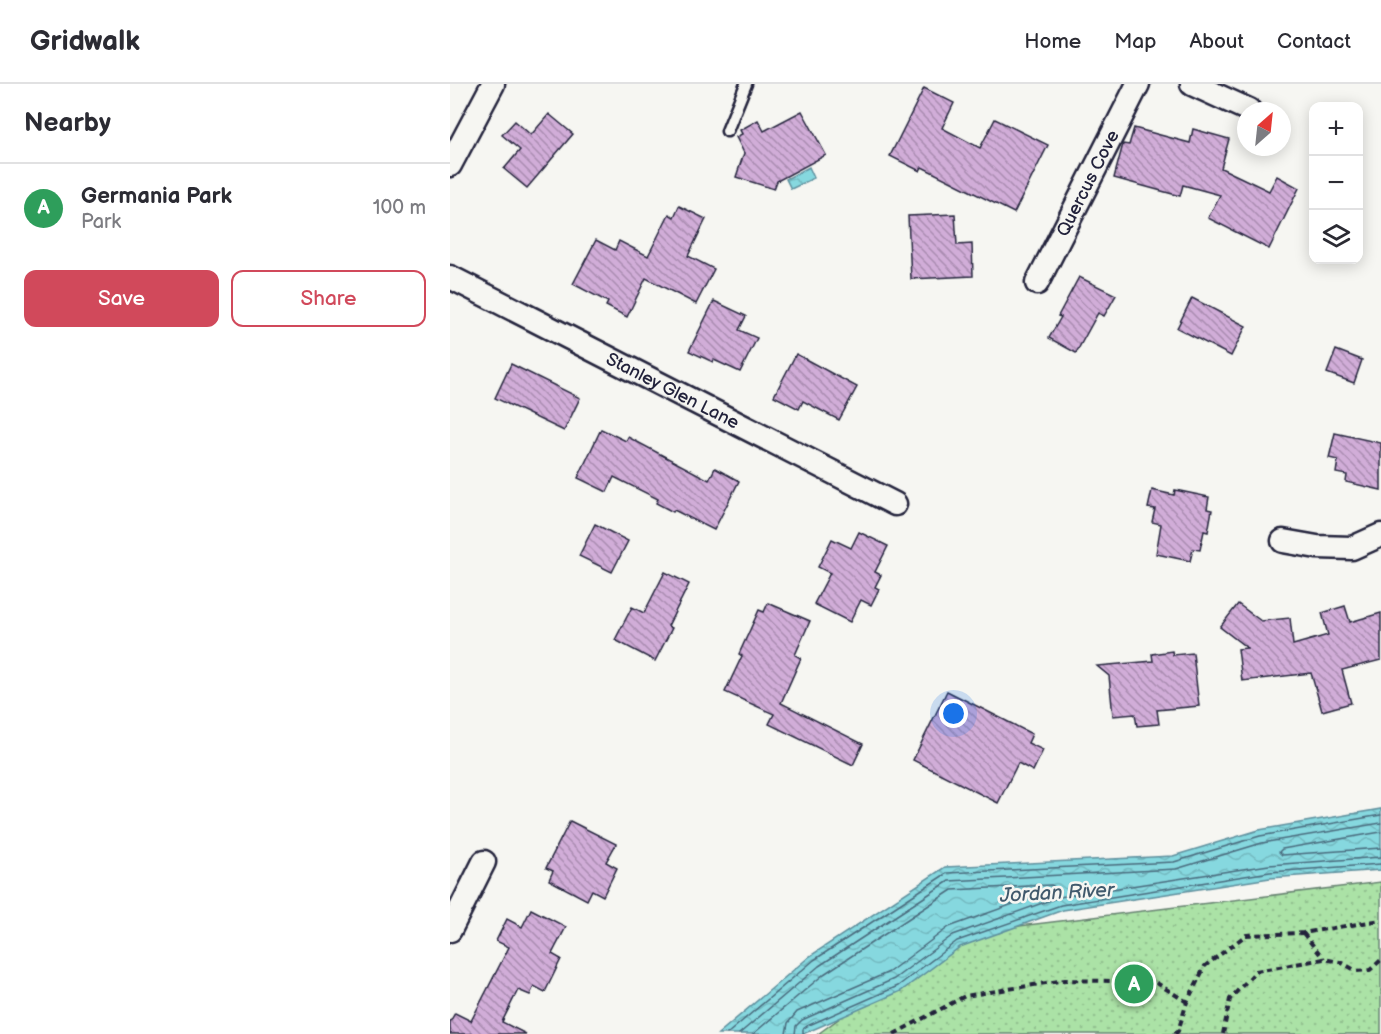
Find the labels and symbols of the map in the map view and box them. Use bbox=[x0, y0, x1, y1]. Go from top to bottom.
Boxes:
north arrow bbox=[1237, 102, 1291, 156]
street label: Quercus Cove bbox=[1052, 126, 1124, 240]
street label: Stanley Glen Lane bbox=[603, 348, 743, 433]
your location bbox=[939, 699, 968, 728]
water label: Jordan River bbox=[998, 878, 1117, 908]
pin: A bbox=[1114, 962, 1154, 1006]

